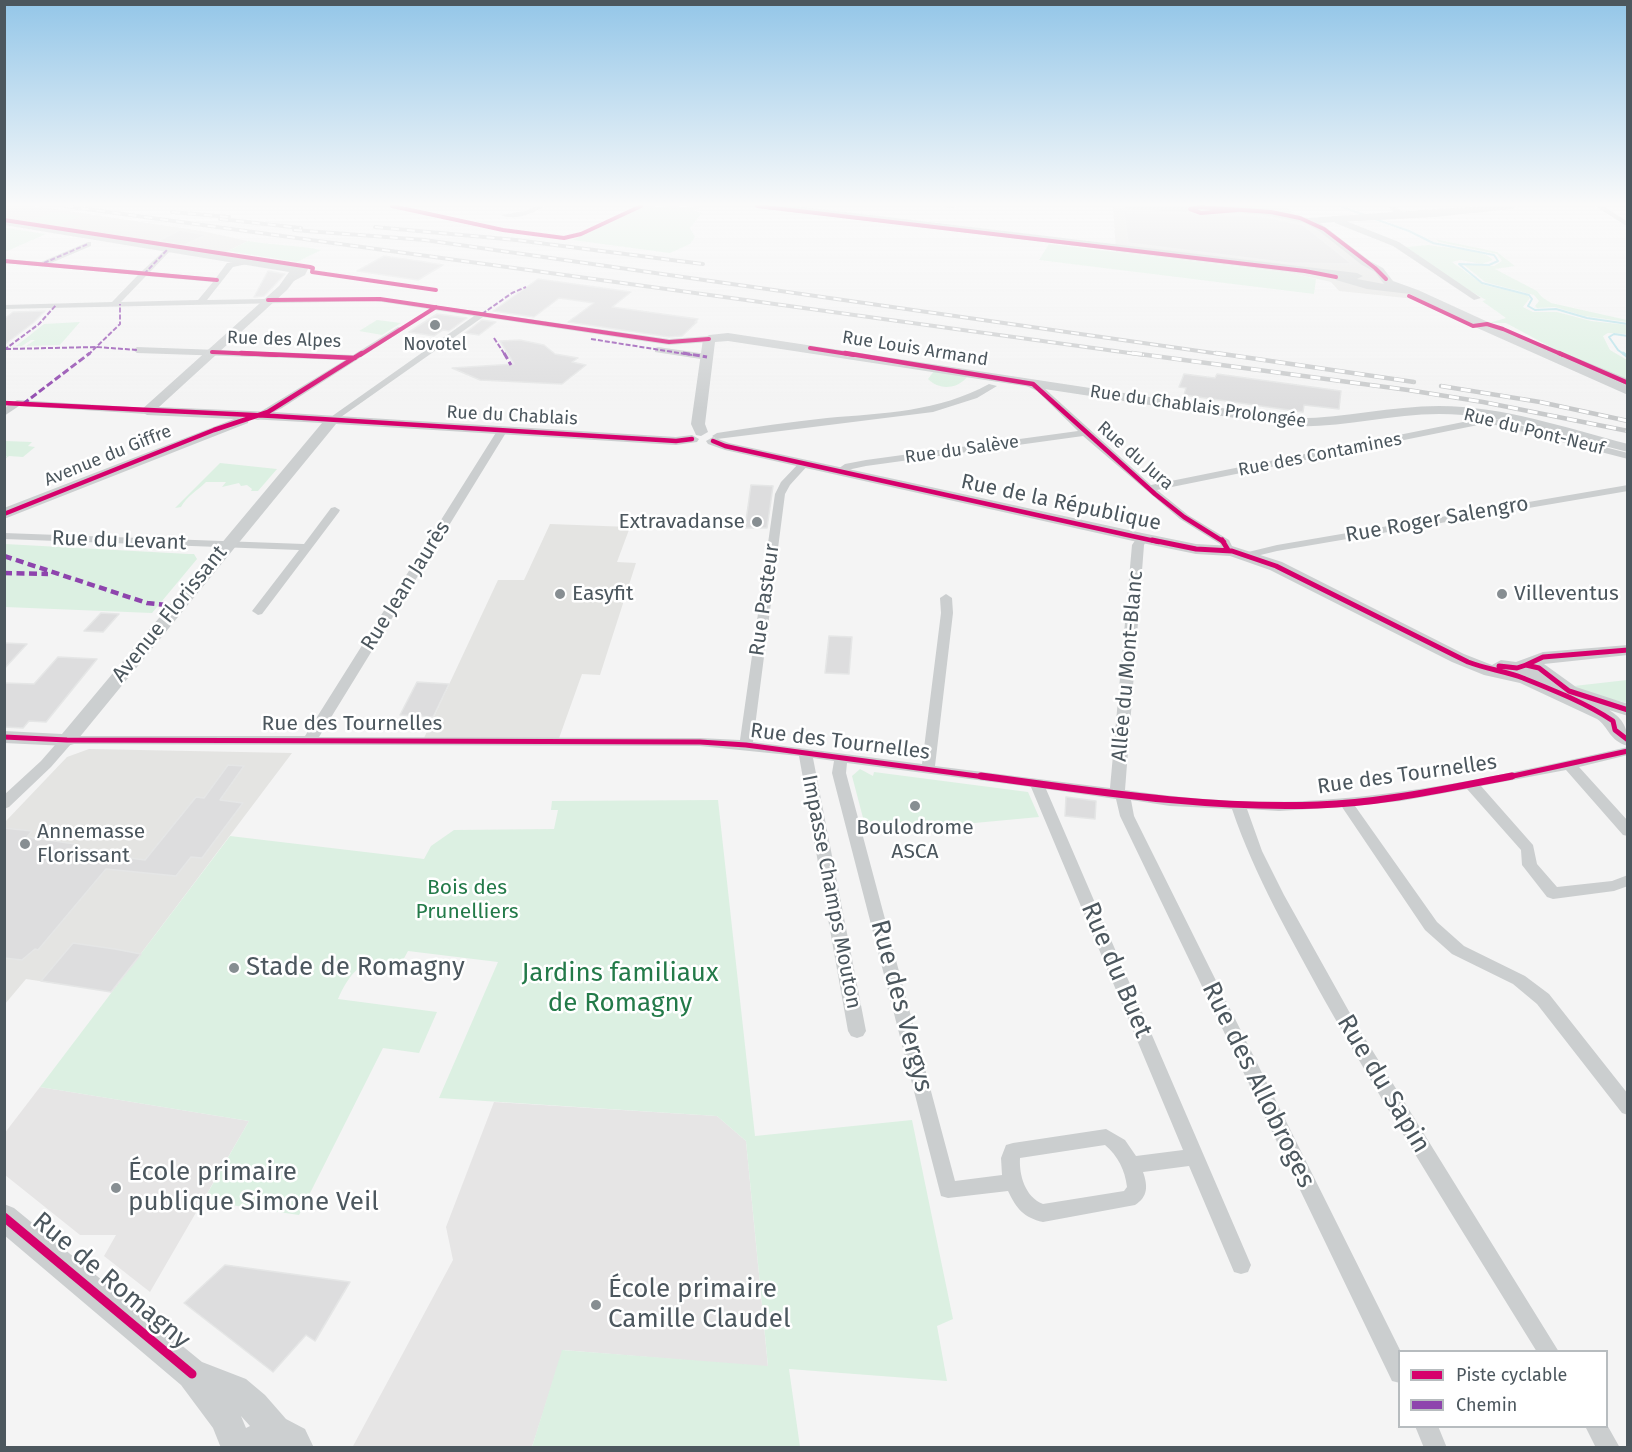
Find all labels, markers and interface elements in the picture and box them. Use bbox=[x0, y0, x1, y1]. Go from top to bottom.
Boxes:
marker: Novotel bbox=[428, 318, 442, 332]
street label: Rue des Alpes bbox=[227, 327, 341, 353]
street label: Rue Louis Armand bbox=[840, 327, 990, 371]
place label: Novotel bbox=[403, 334, 467, 356]
street label: Rue du Chablais Prolongée bbox=[1089, 381, 1307, 433]
street label: Rue du Chablais bbox=[446, 402, 578, 430]
street label: Rue du Pont-Neuf bbox=[1461, 404, 1607, 460]
street label: Rue du Jura bbox=[1092, 417, 1178, 495]
street label: Avenue du Giffre bbox=[41, 421, 175, 491]
street label: Rue des Contamines bbox=[1237, 429, 1403, 481]
street label: Rue du Salève bbox=[904, 431, 1020, 469]
street label: Rue de la République bbox=[959, 469, 1163, 537]
street label: Rue Roger Salengro bbox=[1344, 491, 1530, 549]
place label: Extravadanse bbox=[619, 509, 745, 535]
marker: Extravadanse bbox=[750, 515, 764, 529]
street label: Rue Jean Jaurès bbox=[356, 517, 456, 655]
street label: Rue du Levant bbox=[51, 526, 187, 556]
street label: Avenue Florissant bbox=[107, 541, 233, 687]
street label: Rue Pasteur bbox=[745, 542, 785, 658]
street label: Allée du Mont-Blanc bbox=[1107, 569, 1149, 763]
place label: Easyfit bbox=[572, 581, 634, 607]
place label: Villeventus bbox=[1514, 581, 1619, 607]
marker: Easyfit bbox=[553, 587, 567, 601]
marker: Villeventus bbox=[1495, 587, 1509, 601]
street label: Rue des Tournelles bbox=[262, 711, 442, 737]
street label: Rue des Tournelles bbox=[749, 718, 931, 766]
street label: Rue des Tournelles bbox=[1316, 750, 1498, 800]
street label: Impasse Champs Mouton bbox=[796, 773, 866, 1011]
marker: Boulodrome ASCA bbox=[908, 799, 922, 813]
place label: Boulodrome ASCA bbox=[856, 815, 974, 865]
place label: Annemasse Florissant bbox=[37, 819, 145, 869]
marker: Annemasse Florissant bbox=[18, 837, 32, 851]
park label: Bois des Prunelliers bbox=[415, 875, 519, 925]
street label: Rue du Buet bbox=[1074, 898, 1158, 1042]
street label: Rue des Vergys bbox=[863, 917, 939, 1095]
place label: Stade de Romagny bbox=[246, 952, 465, 984]
park label: Jardins familiaux de Romagny bbox=[521, 958, 719, 1020]
marker: Stade de Romagny bbox=[227, 961, 241, 975]
street label: Rue des Allobroges bbox=[1195, 977, 1321, 1193]
street label: Rue du Sapin bbox=[1330, 1009, 1436, 1159]
place label: École primaire publique Simone Veil bbox=[128, 1157, 379, 1218]
marker: École primaire publique Simone Veil bbox=[109, 1181, 123, 1195]
street label: Rue de Romagny bbox=[26, 1206, 196, 1356]
place label: École primaire Camille Claudel bbox=[608, 1274, 791, 1336]
marker: École primaire Camille Claudel bbox=[589, 1298, 603, 1312]
legend bbox=[1398, 1350, 1608, 1428]
text: Piste cyclable bbox=[1456, 1364, 1567, 1386]
text: Chemin bbox=[1456, 1394, 1517, 1416]

